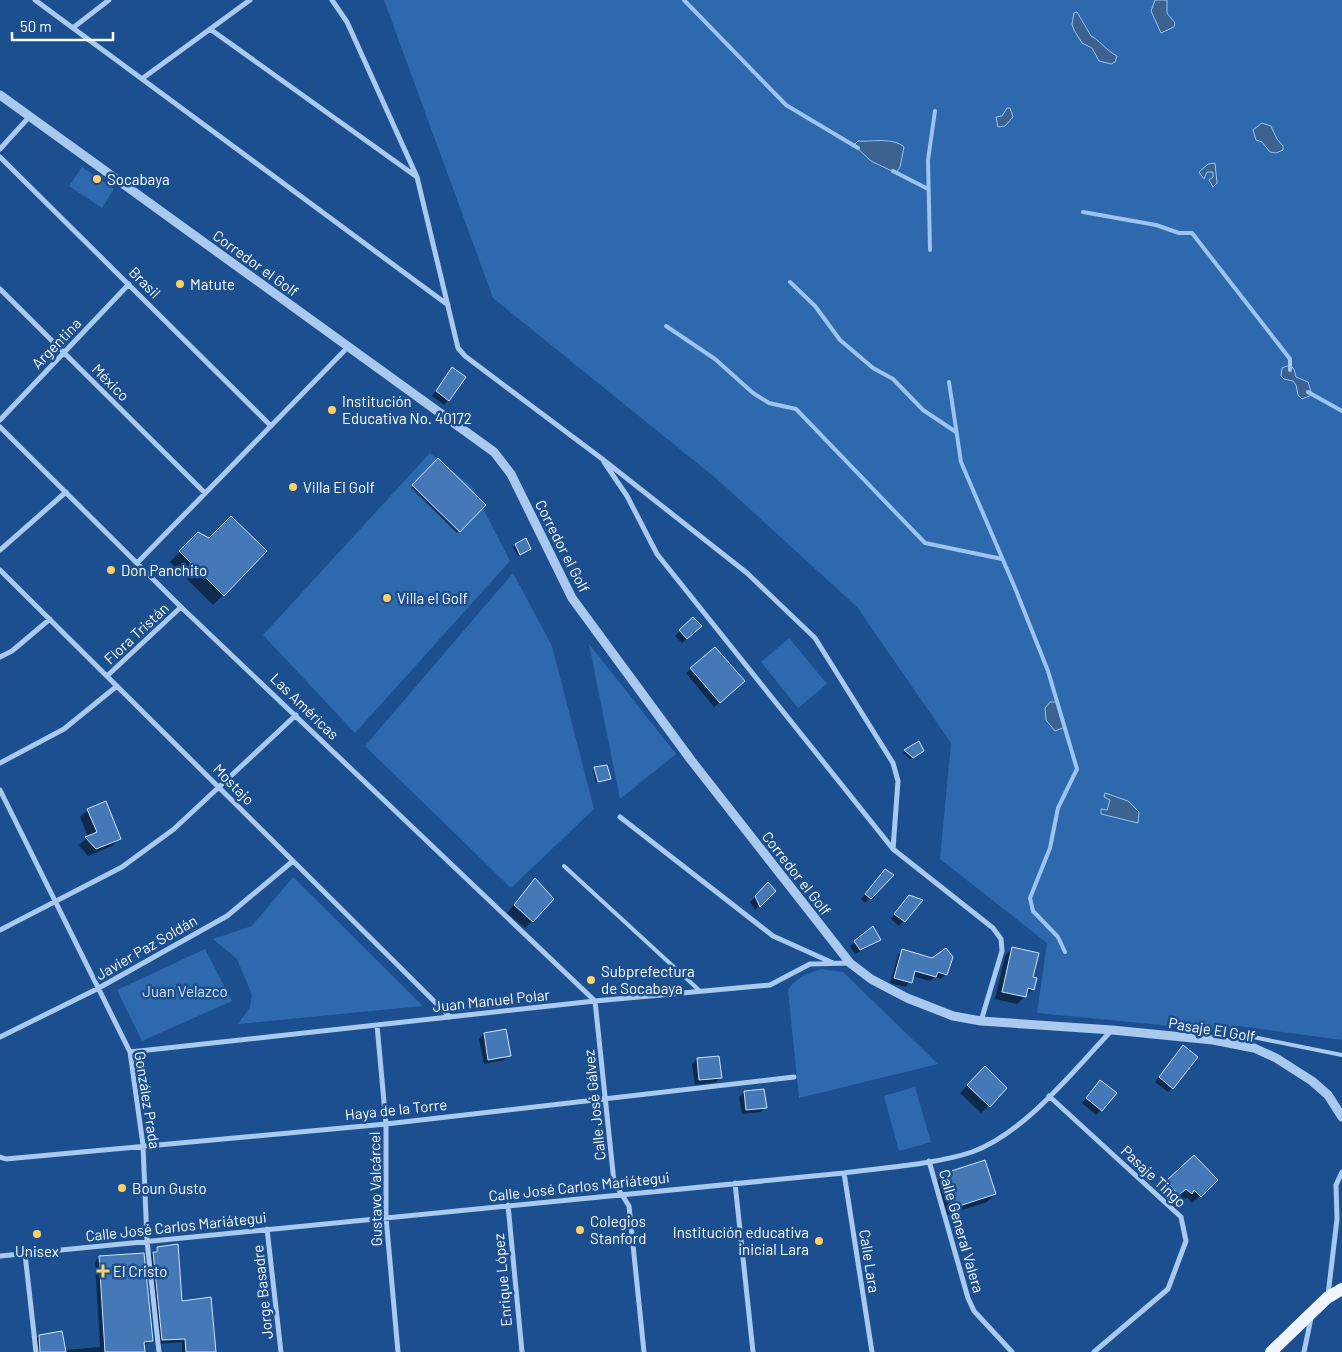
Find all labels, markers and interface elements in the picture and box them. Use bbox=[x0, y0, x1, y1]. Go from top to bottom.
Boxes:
scale bar bbox=[12, 10, 114, 42]
text: 50 m bbox=[20, 17, 52, 35]
place label: Socabaya bbox=[107, 170, 170, 188]
marker: Socabaya bbox=[91, 173, 103, 185]
street label: Corredor el Golf bbox=[210, 226, 302, 300]
street label: Brasil bbox=[126, 263, 164, 301]
place label: Matute bbox=[190, 275, 235, 293]
marker: Matute bbox=[174, 278, 186, 290]
street label: Argentina bbox=[27, 314, 85, 372]
street label: México bbox=[89, 360, 133, 404]
place label: Institución Educativa No. 40172 bbox=[342, 392, 472, 427]
marker: Institución Educativa No. 40172 bbox=[326, 404, 338, 416]
place label: Villa El Golf bbox=[303, 478, 375, 496]
marker: Villa El Golf bbox=[287, 481, 299, 493]
street label: Corredor el Golf bbox=[532, 497, 594, 595]
place label: Don Panchito bbox=[121, 561, 207, 579]
marker: Don Panchito bbox=[105, 564, 117, 576]
place label: Villa el Golf bbox=[397, 589, 468, 607]
marker: Villa el Golf bbox=[381, 592, 393, 604]
street label: Flora Tristán bbox=[100, 599, 172, 667]
street label: Las Américas bbox=[267, 669, 343, 743]
street label: Mostajo bbox=[210, 760, 258, 808]
street label: Corredor el Golf bbox=[759, 827, 835, 919]
street label: Javier Paz Soldán bbox=[92, 911, 200, 983]
place label: Subprefectura de Socabaya bbox=[601, 962, 695, 997]
marker: Subprefectura de Socabaya bbox=[585, 974, 597, 986]
park label: Juan Velazco bbox=[142, 982, 228, 1000]
street label: Juan Manuel Polar bbox=[431, 985, 551, 1015]
street label: Pasaje El Golf bbox=[1167, 1013, 1257, 1045]
street label: Calle José Gálvez bbox=[579, 1048, 609, 1161]
street label: González Prada bbox=[131, 1050, 165, 1150]
street label: Haya de la Torre bbox=[344, 1095, 448, 1123]
street label: Gustavo Valcárcel bbox=[365, 1131, 385, 1247]
street label: Pasaje Tingo bbox=[1118, 1141, 1190, 1211]
street label: Calle General Valera bbox=[936, 1167, 988, 1295]
street label: Calle José Carlos Mariátegui bbox=[488, 1168, 670, 1204]
place label: Boun Gusto bbox=[132, 1179, 207, 1197]
marker: Boun Gusto bbox=[116, 1182, 128, 1194]
street label: Calle José Carlos Mariátegui bbox=[85, 1208, 267, 1244]
place label: Colegios Stanford bbox=[590, 1212, 646, 1247]
place label: Institución educativa inicial Lara bbox=[673, 1223, 809, 1258]
marker: Colegios Stanford bbox=[574, 1224, 586, 1236]
marker: Unisex bbox=[31, 1228, 43, 1240]
street label: Calle Lara bbox=[856, 1228, 884, 1294]
street label: Enrique López bbox=[489, 1232, 515, 1327]
marker: Institución educativa inicial Lara bbox=[813, 1235, 825, 1247]
place label: Unisex bbox=[15, 1242, 59, 1260]
street label: Jorge Basadre bbox=[248, 1244, 276, 1340]
place label: El Cristo bbox=[113, 1262, 168, 1280]
marker: El Cristo bbox=[97, 1265, 109, 1277]

